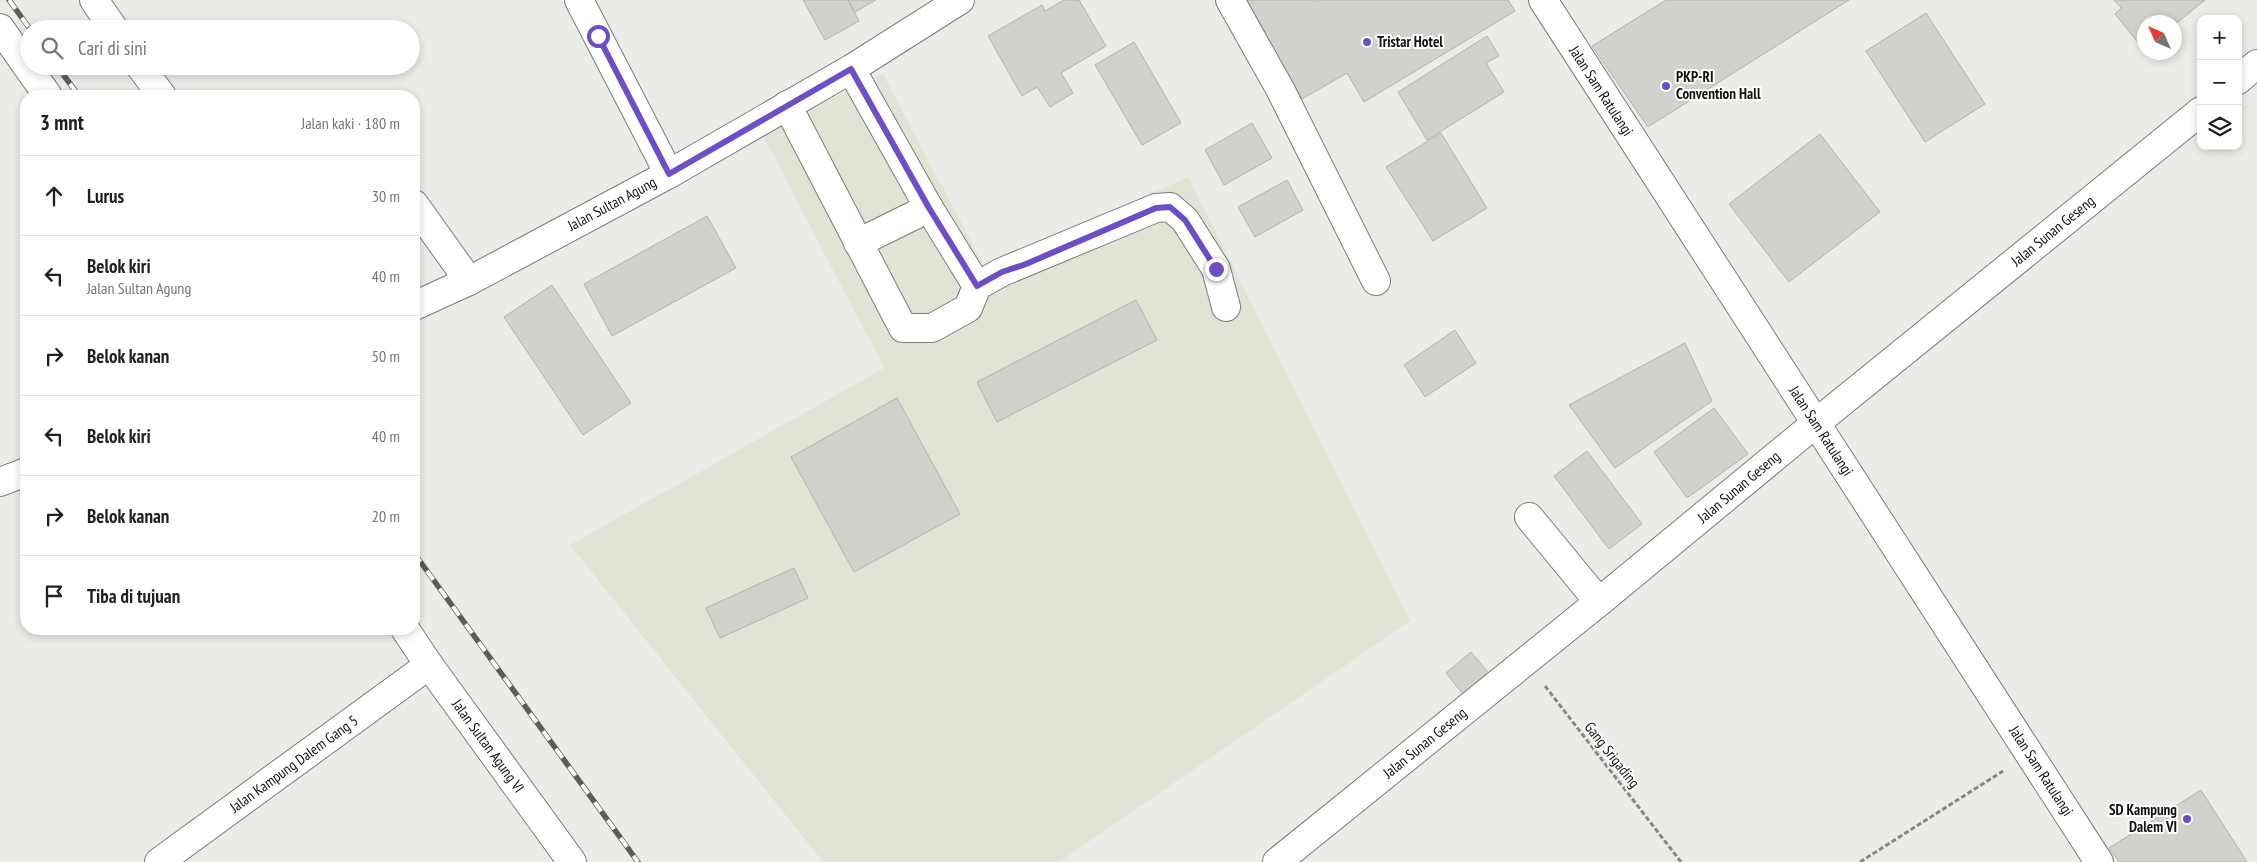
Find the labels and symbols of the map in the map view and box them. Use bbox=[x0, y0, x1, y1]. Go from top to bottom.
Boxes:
north arrow bbox=[2137, 15, 2182, 60]
route start bbox=[587, 25, 610, 48]
place label: Tristar Hotel bbox=[1377, 32, 1443, 51]
marker: Tristar Hotel bbox=[1361, 36, 1373, 48]
street label: Jalan Sam Ratulangi bbox=[1565, 41, 1638, 139]
place label: PKP-RI Convention Hall bbox=[1676, 67, 1761, 103]
marker: PKP-RI Convention Hall bbox=[1660, 80, 1672, 92]
street label: Jalan Sultan Agung bbox=[563, 172, 659, 235]
street label: Jalan Sunan Geseng bbox=[2006, 191, 2098, 271]
route end bbox=[1205, 258, 1228, 281]
street label: Jalan Sam Ratulangi bbox=[1785, 381, 1858, 479]
street label: Jalan Sunan Geseng bbox=[1693, 447, 1784, 527]
street label: Jalan Sultan Agung VI bbox=[447, 694, 529, 796]
street label: Jalan Sunan Geseng bbox=[1378, 703, 1470, 783]
street label: Jalan Kampung Dalem Gang 5 bbox=[225, 711, 362, 817]
street label: Gang Srigading bbox=[1581, 718, 1644, 792]
street label: Jalan Sam Ratulangi bbox=[2005, 721, 2078, 819]
place label: SD Kampung Dalem VI bbox=[2109, 800, 2177, 836]
marker: SD Kampung Dalem VI bbox=[2181, 813, 2193, 825]

